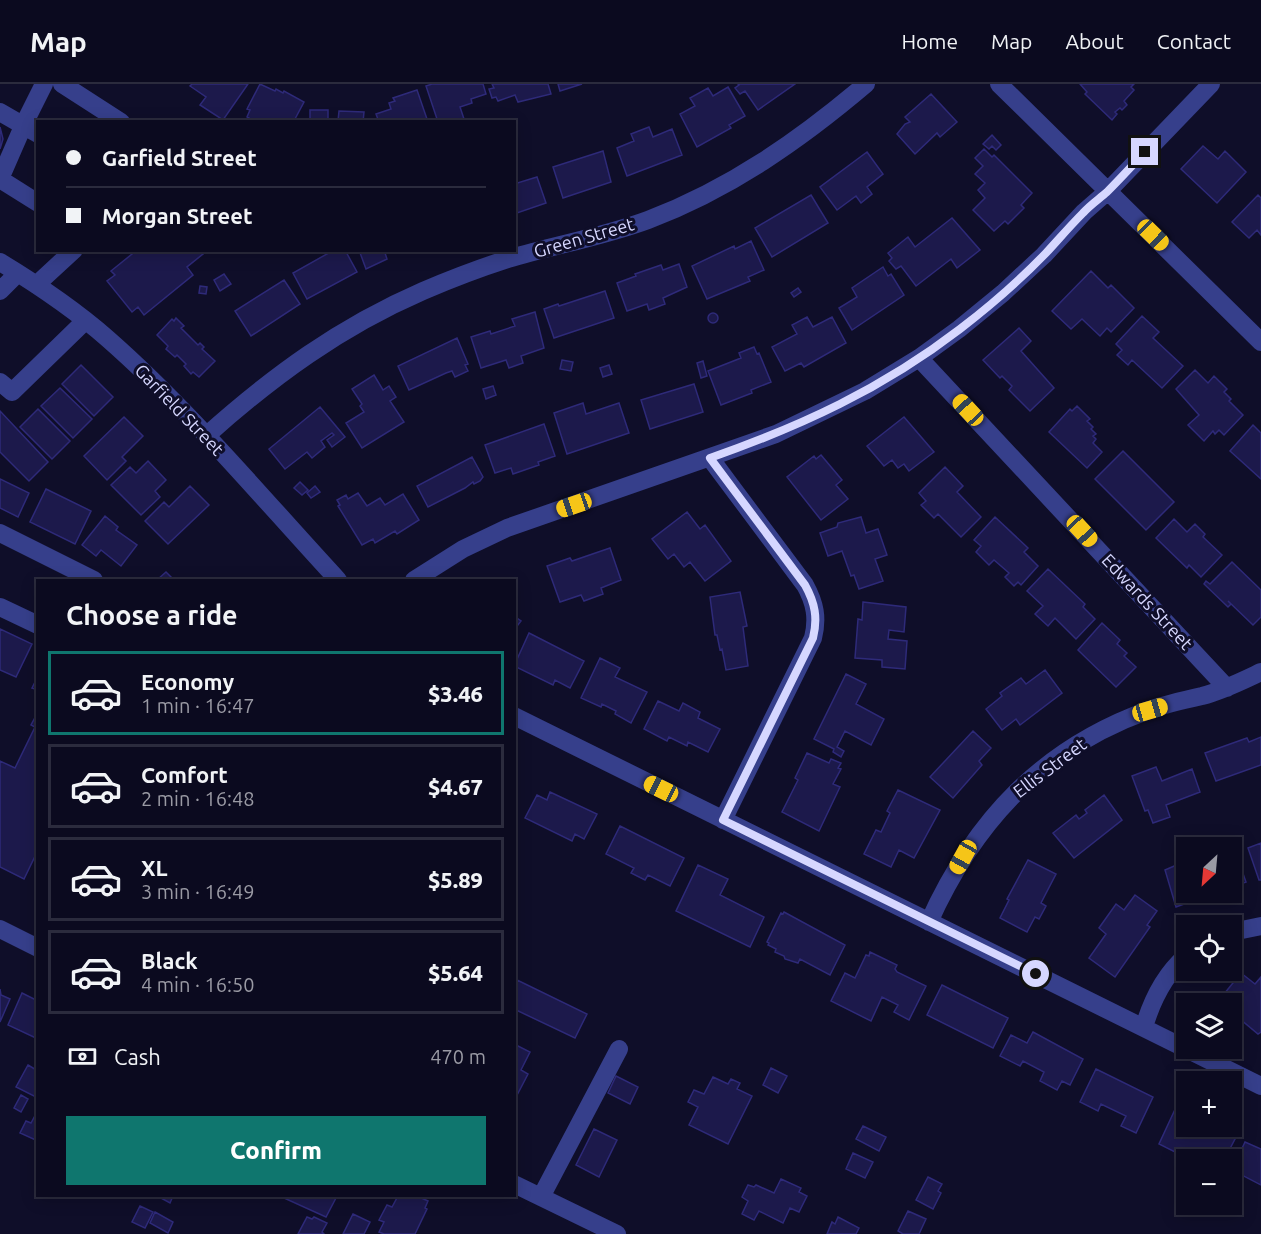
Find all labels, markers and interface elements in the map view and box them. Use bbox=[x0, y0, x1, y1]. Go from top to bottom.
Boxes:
text: Map bbox=[30, 26, 87, 57]
text: Home bbox=[901, 29, 958, 53]
text: Map bbox=[991, 29, 1032, 53]
text: About bbox=[1065, 29, 1124, 53]
text: Contact bbox=[1157, 29, 1231, 53]
route end bbox=[1131, 138, 1158, 165]
text: Garfield Street bbox=[102, 145, 257, 170]
text: Morgan Street bbox=[102, 203, 252, 228]
street label: Green Street bbox=[531, 213, 636, 261]
car bbox=[1134, 216, 1172, 254]
street label: Garfield Street bbox=[131, 360, 228, 459]
car bbox=[949, 391, 987, 429]
car bbox=[554, 491, 594, 519]
car bbox=[1063, 512, 1101, 550]
street label: Edwards Street bbox=[1098, 549, 1197, 653]
text: Choose a ride bbox=[66, 600, 238, 630]
icon: car bbox=[69, 666, 123, 720]
text: Economy bbox=[141, 669, 234, 694]
text: $3.46 bbox=[428, 681, 483, 706]
text: 1 min · 16:47 bbox=[141, 694, 255, 717]
car bbox=[1130, 696, 1170, 724]
street label: Ellis Street bbox=[1009, 733, 1090, 801]
icon: car bbox=[69, 759, 123, 813]
text: Comfort bbox=[141, 762, 228, 787]
car bbox=[641, 773, 681, 805]
text: $4.67 bbox=[428, 774, 483, 799]
text: 2 min · 16:48 bbox=[141, 787, 255, 810]
car bbox=[946, 837, 980, 877]
north arrow bbox=[1176, 837, 1242, 903]
map controls bbox=[1176, 837, 1242, 1215]
icon: car bbox=[69, 852, 123, 906]
text: XL bbox=[141, 855, 168, 880]
text: $5.89 bbox=[428, 867, 483, 892]
text: 3 min · 16:49 bbox=[141, 880, 255, 903]
button: locate bbox=[1176, 915, 1242, 981]
icon: car bbox=[69, 945, 123, 999]
text: Black bbox=[141, 948, 198, 973]
text: $5.64 bbox=[428, 960, 483, 985]
route start bbox=[1022, 960, 1049, 987]
text: 4 min · 16:50 bbox=[141, 973, 255, 996]
button: layers bbox=[1176, 993, 1242, 1059]
icon: cash bbox=[66, 1040, 99, 1073]
text: Cash bbox=[114, 1044, 161, 1069]
text: 470 m bbox=[430, 1045, 486, 1068]
button: + bbox=[1176, 1071, 1242, 1137]
button: Confirm bbox=[66, 1116, 486, 1185]
button: − bbox=[1176, 1149, 1242, 1215]

